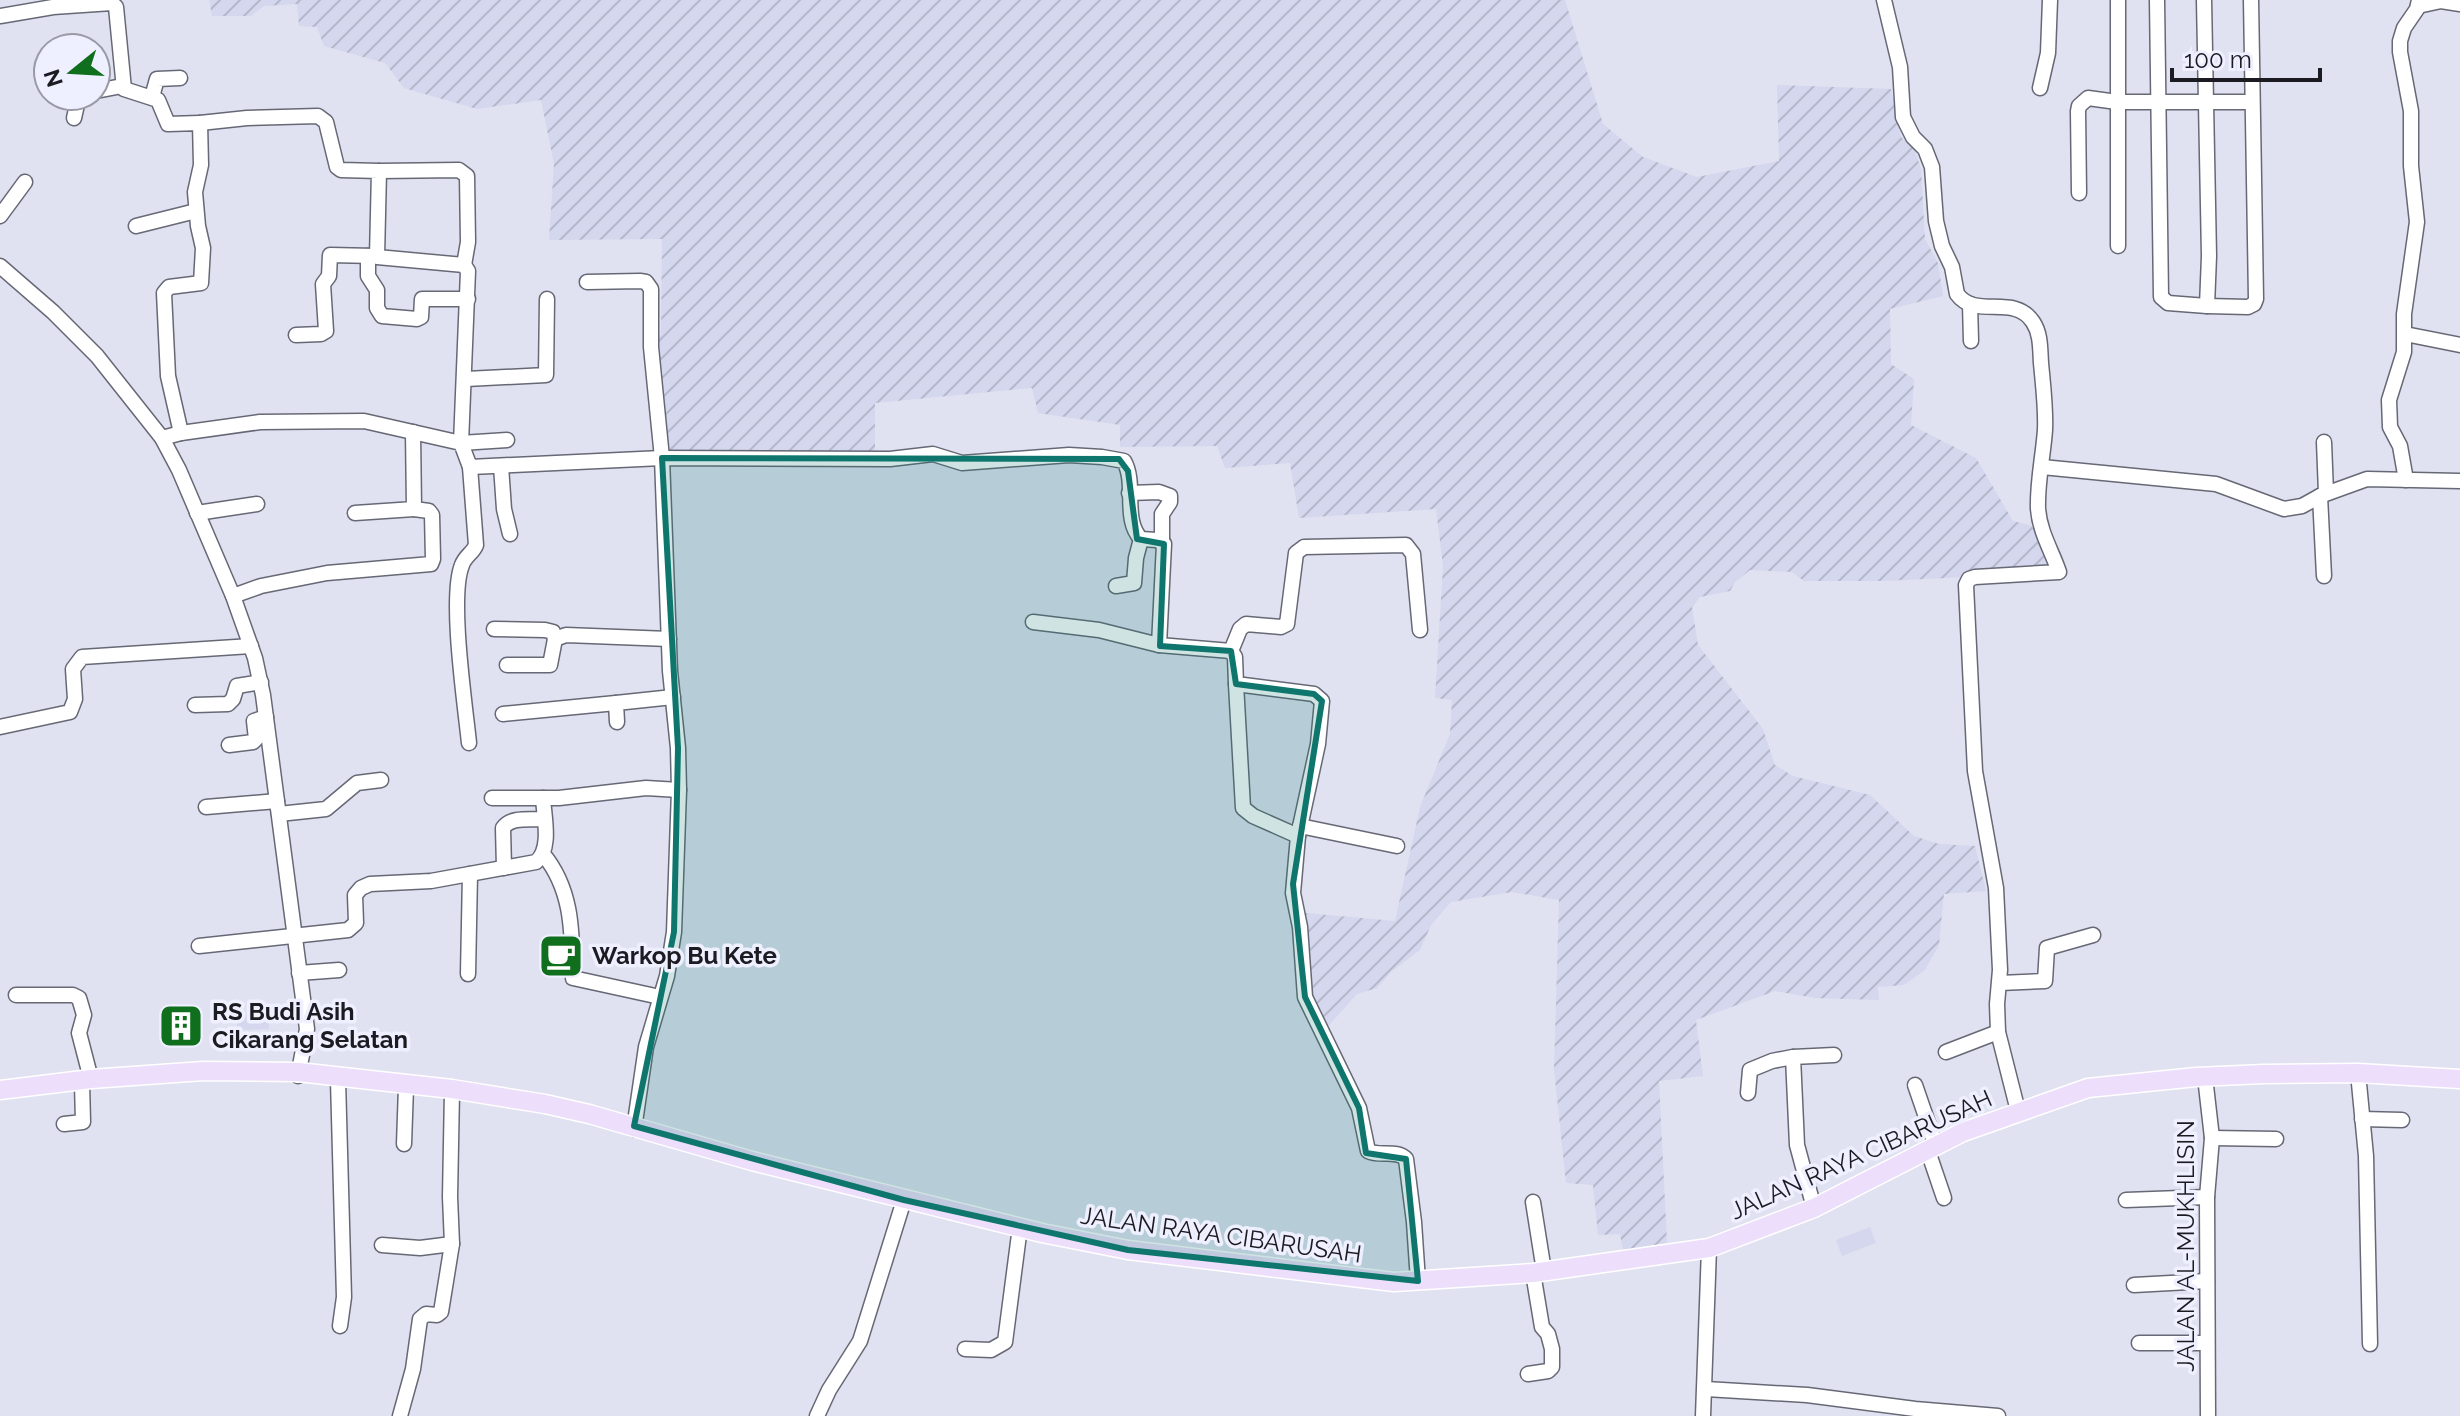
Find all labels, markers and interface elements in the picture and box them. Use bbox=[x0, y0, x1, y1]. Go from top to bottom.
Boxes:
north arrow bbox=[32, 32, 112, 112]
scale bar bbox=[2172, 32, 2320, 82]
text: 100 m bbox=[2184, 45, 2252, 74]
text: N bbox=[38, 66, 68, 90]
cafe icon: Warkop Bu Kete bbox=[537, 932, 585, 980]
place label: Warkop Bu Kete bbox=[592, 941, 777, 970]
place label: RS Budi Asih Cikarang Selatan bbox=[212, 997, 408, 1054]
building icon: RS Budi Asih Cikarang Selatan bbox=[157, 1002, 205, 1050]
street label: JALAN RAYA CIBARUSAH bbox=[1725, 1084, 1996, 1225]
street label: JALAN AL-MUKHLISIN bbox=[2171, 1120, 2200, 1372]
street label: JALAN RAYA CIBARUSAH bbox=[1079, 1200, 1364, 1269]

